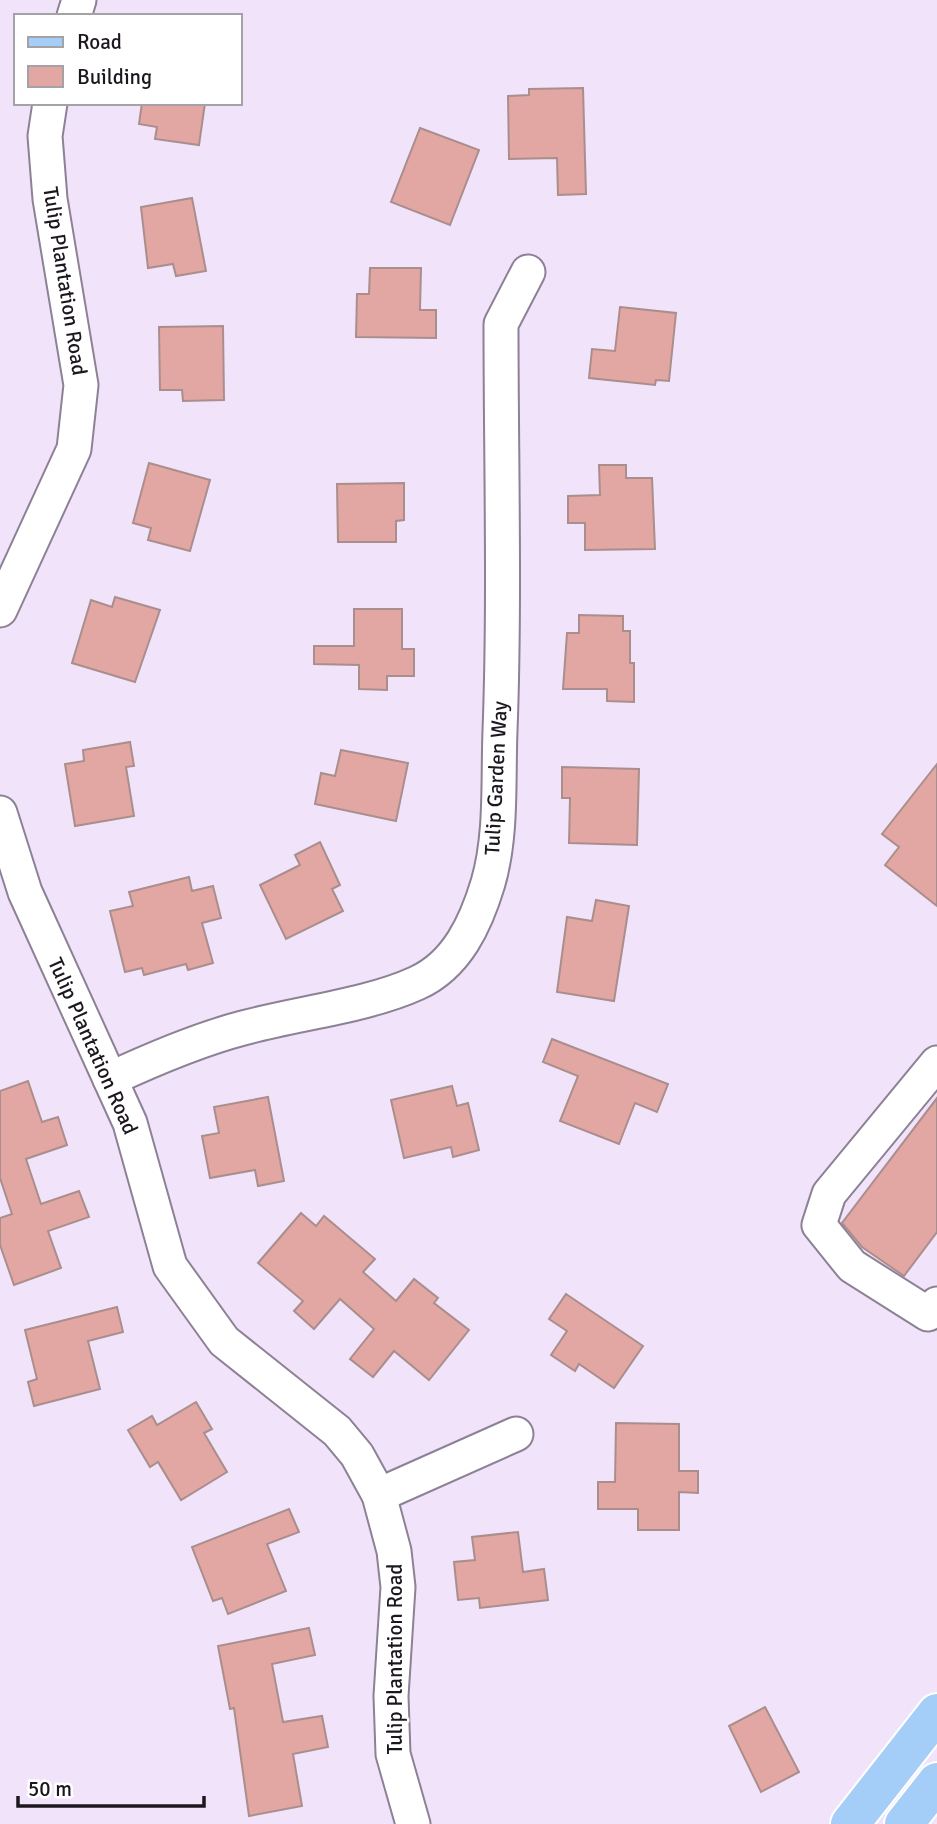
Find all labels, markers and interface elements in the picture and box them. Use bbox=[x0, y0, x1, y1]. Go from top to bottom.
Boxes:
legend bbox=[14, 14, 242, 105]
text: Road bbox=[77, 29, 122, 55]
text: Building bbox=[77, 64, 152, 90]
street label: Tulip Plantation Road bbox=[37, 185, 93, 377]
street label: Tulip Garden Way bbox=[479, 700, 513, 856]
street label: Tulip Plantation Road bbox=[42, 954, 144, 1138]
street label: Tulip Plantation Road bbox=[382, 1564, 408, 1754]
scale bar bbox=[18, 1764, 203, 1808]
text: 50 m bbox=[28, 1776, 72, 1802]

